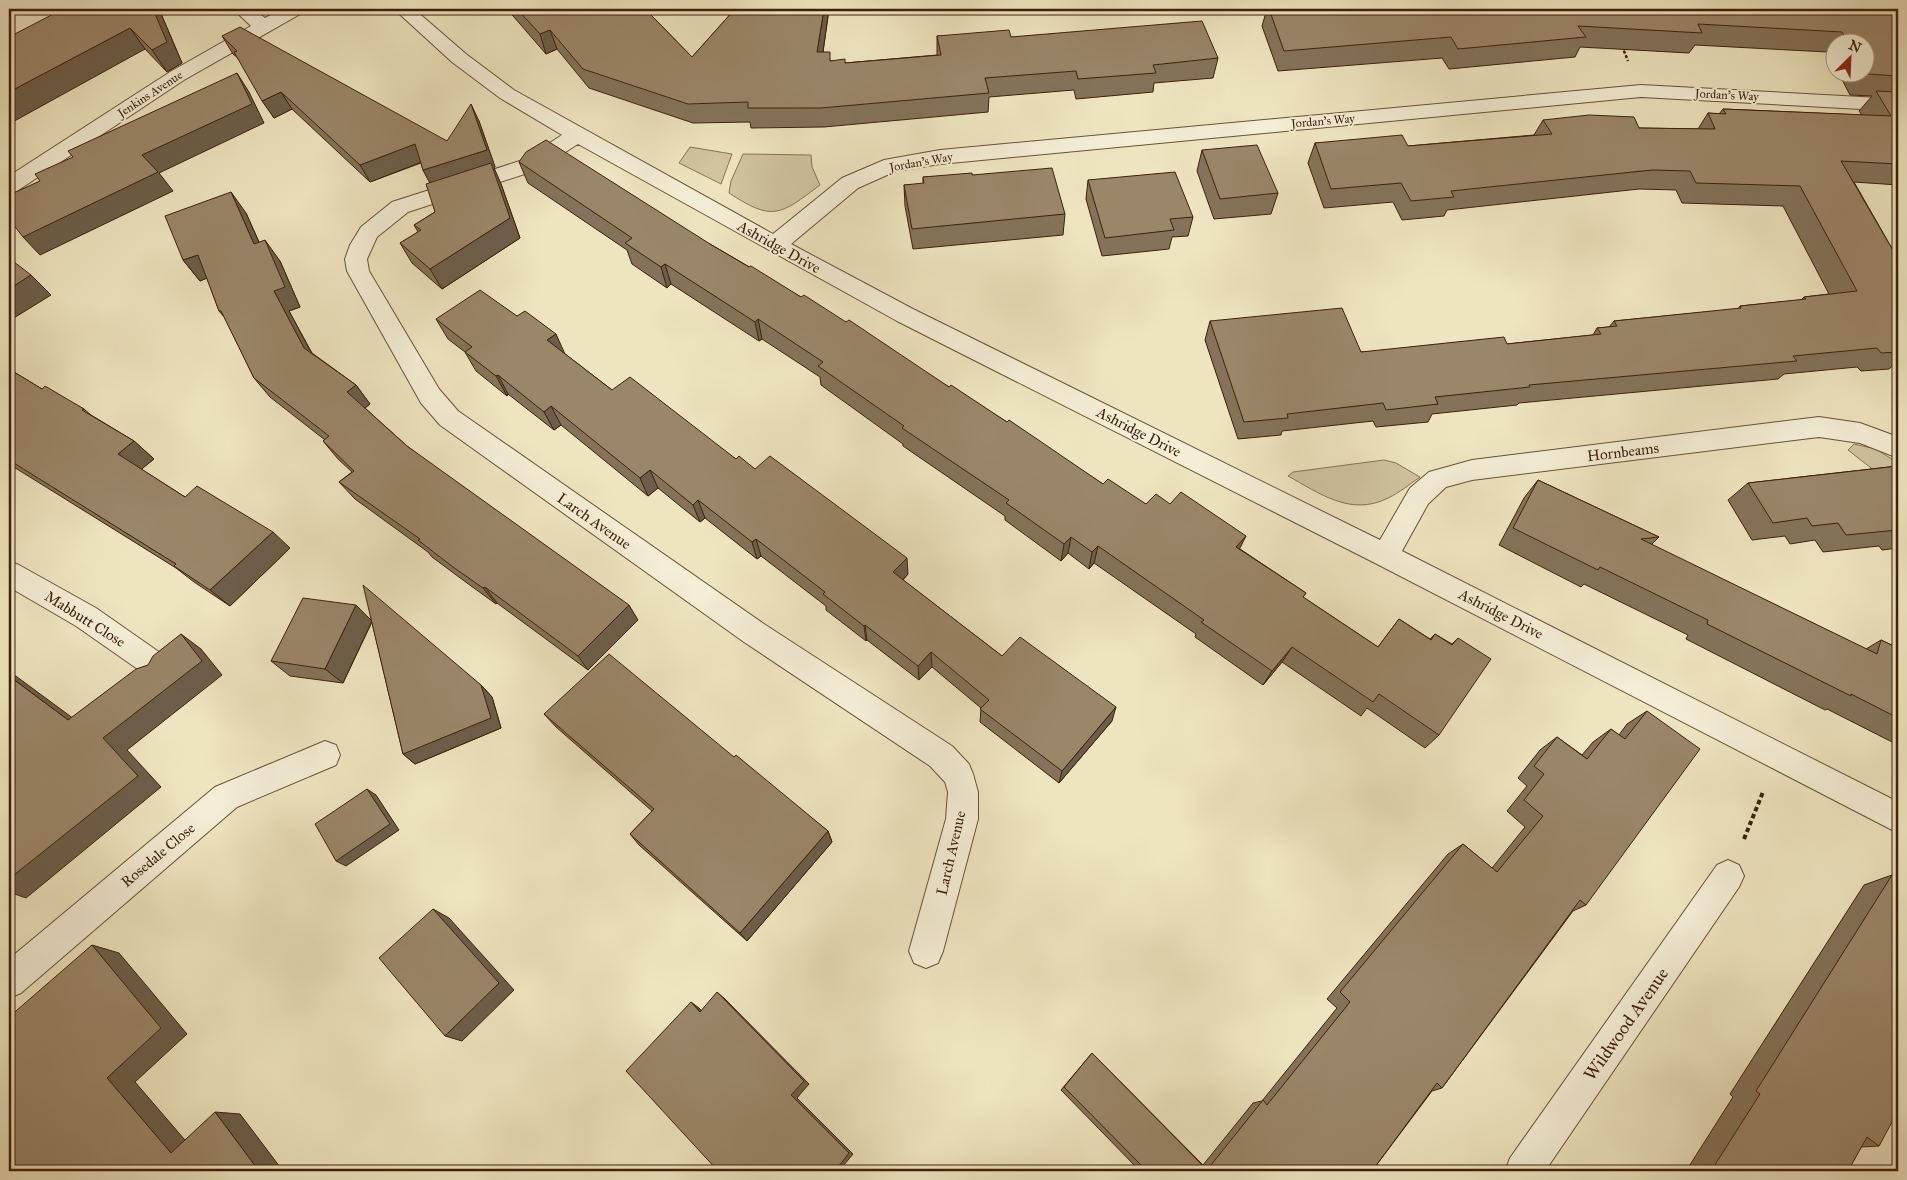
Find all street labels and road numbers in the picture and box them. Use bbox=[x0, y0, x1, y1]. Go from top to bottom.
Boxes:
street label: Jenkins Avenue bbox=[113, 68, 186, 122]
street label: Jordan's Way bbox=[1693, 86, 1760, 105]
street label: Jordan's Way bbox=[1289, 111, 1356, 132]
street label: Jordan's Way bbox=[886, 149, 954, 176]
street label: Ashridge Drive bbox=[733, 216, 824, 277]
street label: Ashridge Drive bbox=[1093, 403, 1184, 461]
street label: Hornbeams bbox=[1586, 439, 1660, 465]
street label: Larch Avenue bbox=[554, 489, 634, 553]
street label: Ashridge Drive bbox=[1455, 585, 1546, 643]
street label: Mabbutt Close bbox=[41, 587, 129, 651]
street label: Larch Avenue bbox=[933, 809, 969, 897]
street label: Rosedale Close bbox=[117, 819, 199, 891]
street label: Wildwood Avenue bbox=[1579, 963, 1673, 1085]

